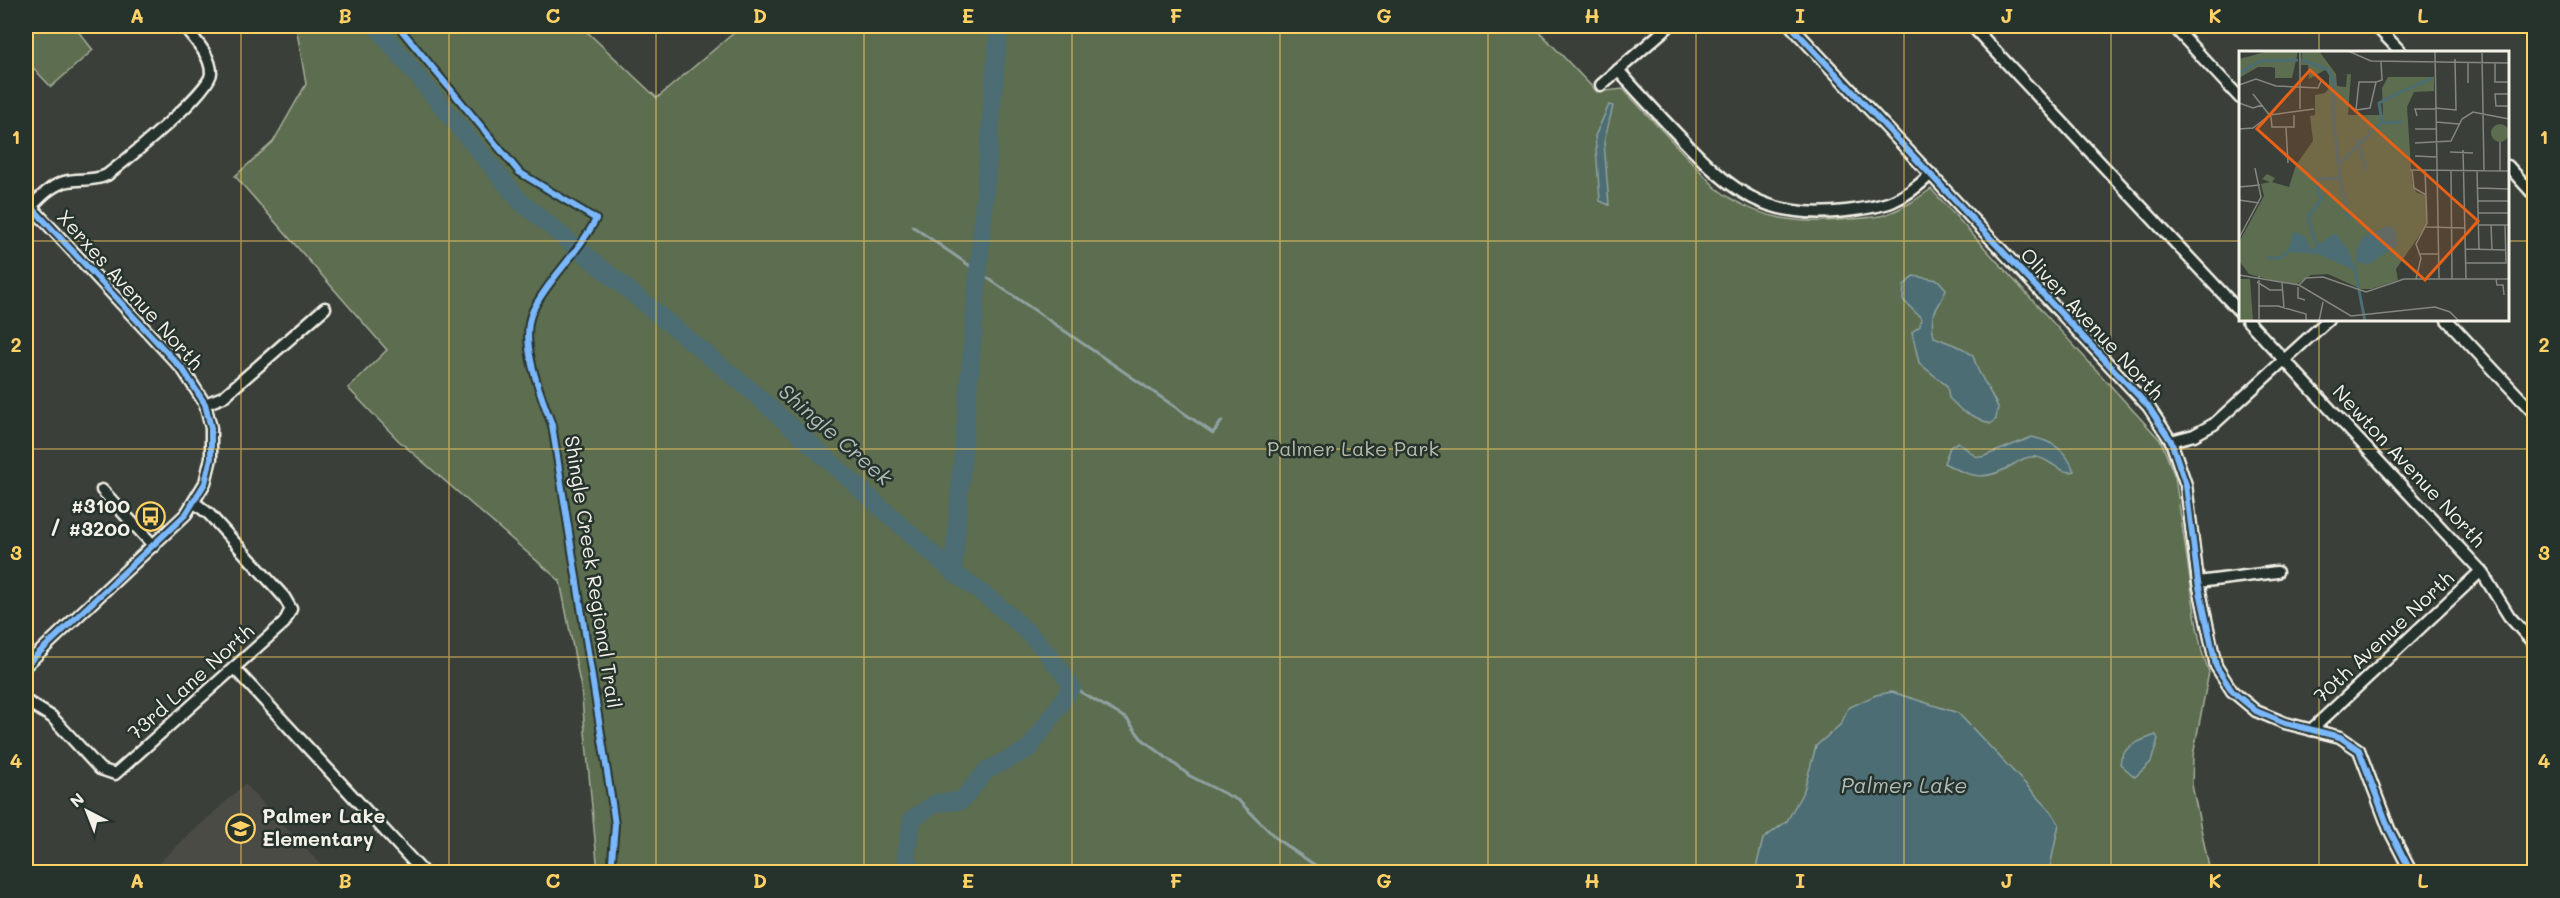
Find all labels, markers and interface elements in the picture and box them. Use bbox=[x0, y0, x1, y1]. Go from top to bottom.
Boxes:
text: A bbox=[130, 2, 144, 28]
text: B bbox=[338, 2, 352, 28]
text: C bbox=[546, 2, 561, 28]
text: D bbox=[753, 2, 767, 28]
text: E bbox=[962, 2, 974, 28]
text: F bbox=[1170, 2, 1183, 28]
text: G bbox=[1376, 2, 1392, 28]
text: H bbox=[1584, 2, 1600, 28]
text: I bbox=[1795, 2, 1805, 28]
text: J bbox=[2000, 2, 2014, 28]
text: K bbox=[2208, 2, 2222, 28]
text: L bbox=[2417, 2, 2429, 28]
inset map bbox=[2239, 51, 2509, 321]
text: 1 bbox=[12, 123, 20, 149]
text: 1 bbox=[2540, 123, 2548, 149]
street label: Xerxes Avenue North bbox=[52, 204, 210, 375]
street label: Oliver Avenue North bbox=[2015, 242, 2170, 405]
text: 2 bbox=[10, 331, 22, 357]
text: 2 bbox=[2538, 331, 2550, 357]
water label: Shingle Creek bbox=[774, 377, 899, 491]
street label: Newton Avenue North bbox=[2328, 379, 2492, 552]
street label: Shingle Creek Regional Trail bbox=[560, 434, 628, 710]
park label: Palmer Lake Park bbox=[1267, 435, 1439, 461]
place label: #3100 / #3200 bbox=[50, 492, 130, 541]
bus stop icon: #3100 / #3200 bbox=[135, 501, 167, 533]
text: 3 bbox=[10, 539, 22, 565]
text: 3 bbox=[2538, 539, 2550, 565]
street label: 70th Avenue North bbox=[2308, 565, 2459, 708]
street label: 73rd Lane North bbox=[122, 618, 259, 745]
text: 4 bbox=[10, 747, 23, 773]
text: 4 bbox=[2538, 747, 2551, 773]
water label: Palmer Lake bbox=[1841, 771, 1967, 798]
north arrow bbox=[57, 781, 117, 841]
text: N bbox=[65, 788, 88, 811]
place label: Palmer Lake Elementary bbox=[262, 802, 385, 851]
school or university icon: Palmer Lake Elementary bbox=[225, 812, 257, 844]
text: A bbox=[130, 867, 144, 893]
text: B bbox=[338, 867, 352, 893]
text: C bbox=[546, 867, 561, 893]
text: D bbox=[753, 867, 767, 893]
text: E bbox=[962, 867, 974, 893]
text: F bbox=[1170, 867, 1183, 893]
text: G bbox=[1376, 867, 1392, 893]
text: H bbox=[1584, 867, 1600, 893]
text: I bbox=[1795, 867, 1805, 893]
text: J bbox=[2000, 867, 2014, 893]
text: K bbox=[2208, 867, 2222, 893]
text: L bbox=[2417, 867, 2429, 893]

